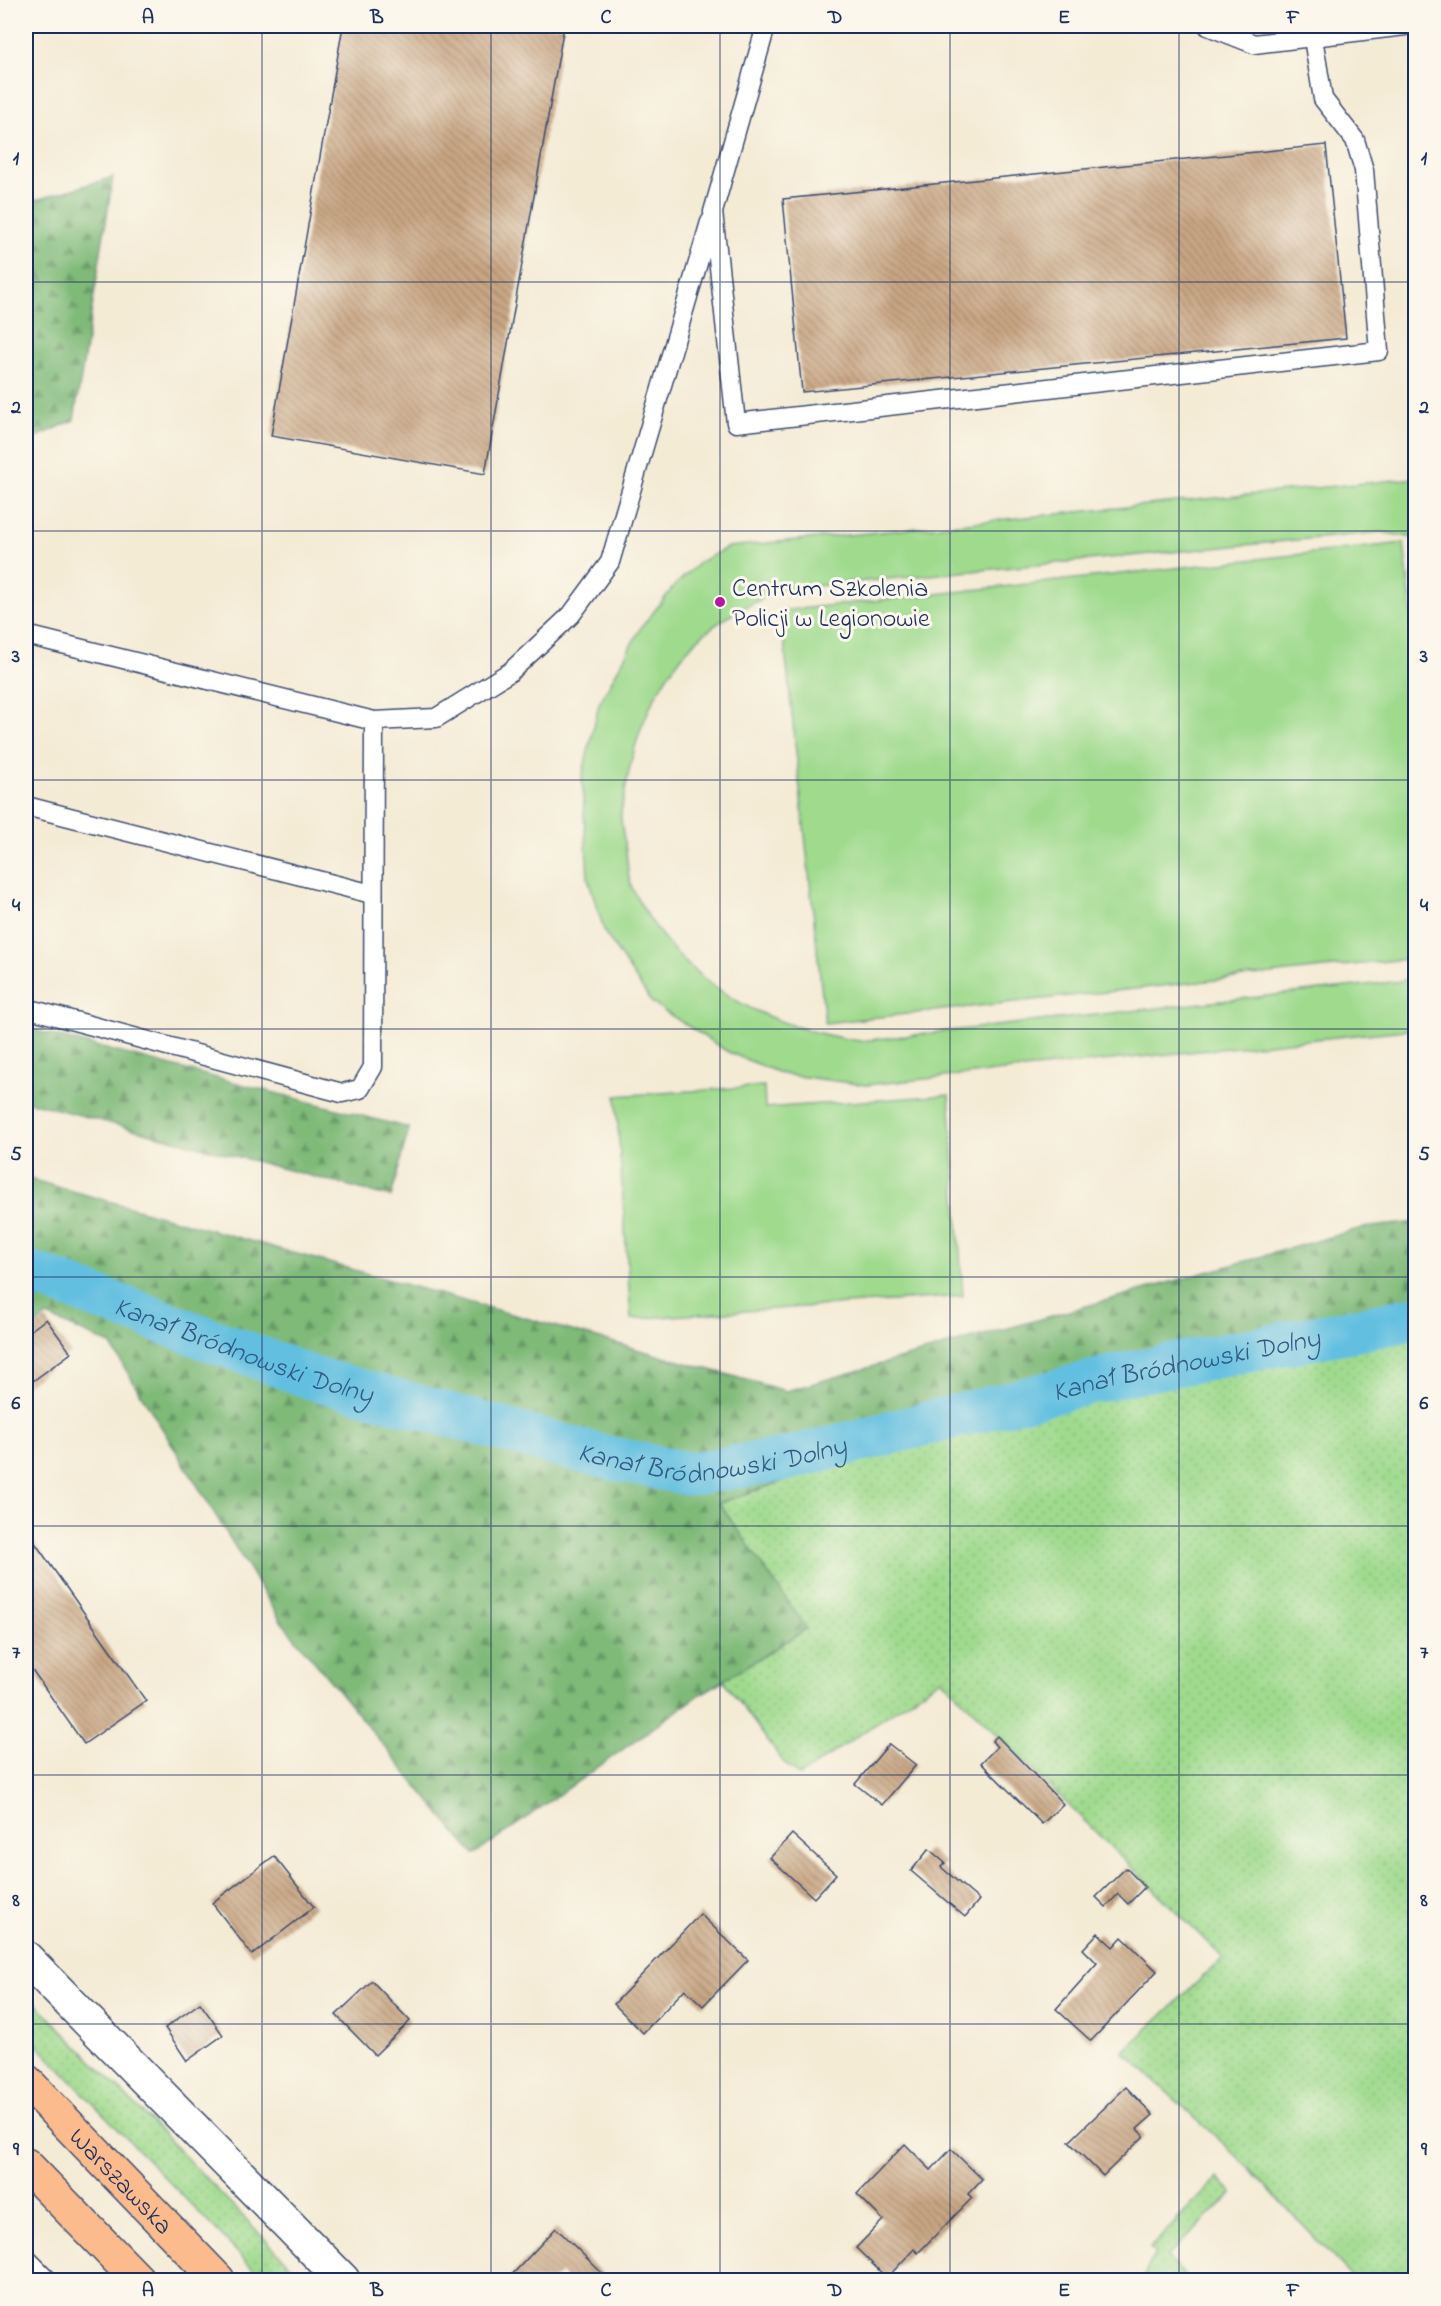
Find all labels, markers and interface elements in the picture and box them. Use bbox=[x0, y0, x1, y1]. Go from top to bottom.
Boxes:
text: A bbox=[142, 4, 154, 33]
text: B bbox=[369, 4, 384, 33]
text: C bbox=[601, 4, 612, 33]
text: D bbox=[827, 4, 842, 33]
text: E bbox=[1058, 4, 1070, 33]
text: F bbox=[1286, 4, 1300, 33]
text: 1 bbox=[13, 145, 20, 174]
text: 1 bbox=[1421, 145, 1428, 174]
text: 2 bbox=[10, 394, 21, 423]
text: 2 bbox=[1418, 394, 1429, 423]
place label: Centrum Szkolenia Policji w Legionowie bbox=[732, 571, 930, 639]
marker: Centrum Szkolenia Policji w Legionowie bbox=[713, 595, 727, 609]
text: 3 bbox=[11, 643, 20, 672]
text: 3 bbox=[1419, 643, 1428, 672]
text: 4 bbox=[12, 892, 21, 921]
text: 4 bbox=[1420, 892, 1429, 921]
text: 5 bbox=[10, 1141, 22, 1170]
text: 5 bbox=[1418, 1141, 1430, 1170]
water label: Kanał Bródnowski Dolny bbox=[108, 1289, 378, 1416]
water label: Kanał Bródnowski Dolny bbox=[1049, 1320, 1325, 1413]
text: 6 bbox=[12, 1390, 21, 1419]
text: 6 bbox=[1420, 1390, 1429, 1419]
water label: Kanał Bródnowski Dolny bbox=[573, 1427, 852, 1496]
text: 7 bbox=[12, 1639, 21, 1668]
text: 7 bbox=[1420, 1639, 1429, 1668]
text: 8 bbox=[11, 1887, 20, 1916]
text: 8 bbox=[1419, 1887, 1428, 1916]
street label: Warszawska bbox=[59, 2120, 181, 2245]
text: 9 bbox=[12, 2136, 20, 2165]
text: 9 bbox=[1420, 2136, 1428, 2165]
text: A bbox=[142, 2277, 154, 2306]
text: B bbox=[369, 2277, 384, 2306]
text: C bbox=[601, 2277, 612, 2306]
text: D bbox=[827, 2277, 842, 2306]
text: E bbox=[1058, 2277, 1070, 2306]
text: F bbox=[1286, 2277, 1300, 2306]

